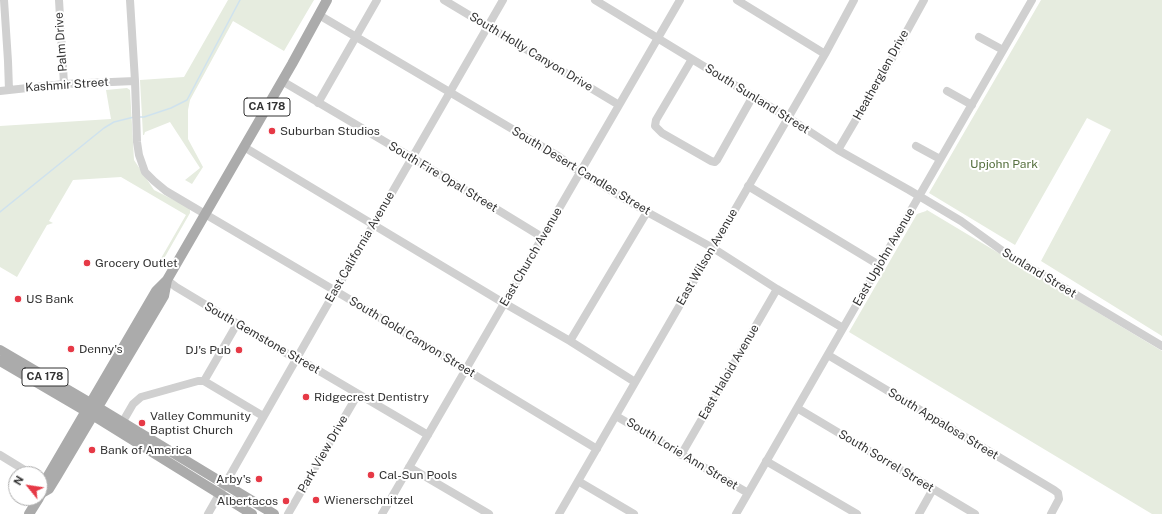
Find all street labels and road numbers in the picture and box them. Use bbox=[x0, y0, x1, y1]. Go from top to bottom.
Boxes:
street label: South Holly Canyon Drive bbox=[467, 9, 595, 95]
street label: Palm Drive bbox=[52, 12, 70, 72]
street label: Heatherglen Drive bbox=[850, 27, 912, 123]
street label: South Sunland Street bbox=[702, 61, 812, 137]
street label: Kashmir Street bbox=[25, 75, 109, 95]
road number: CA 178 bbox=[244, 98, 290, 116]
street label: South Desert Candles Street bbox=[509, 124, 653, 218]
street label: South Fire Opal Street bbox=[386, 139, 500, 215]
street label: East California Avenue bbox=[322, 189, 398, 305]
street label: East Church Avenue bbox=[497, 205, 565, 309]
street label: East Upjohn Avenue bbox=[850, 205, 918, 309]
street label: East Wilson Avenue bbox=[673, 206, 741, 308]
street label: Sunland Street bbox=[999, 245, 1079, 301]
street label: South Gold Canyon Street bbox=[346, 294, 478, 380]
street label: South Gemstone Street bbox=[202, 299, 322, 377]
street label: East Haloid Avenue bbox=[696, 322, 762, 422]
road number: CA 178 bbox=[22, 368, 68, 386]
street label: South Appalosa Street bbox=[885, 385, 1001, 463]
street label: Park View Drive bbox=[295, 413, 351, 495]
street label: South Lorie Ann Street bbox=[624, 415, 740, 493]
street label: South Sorrel Street bbox=[836, 427, 936, 495]

